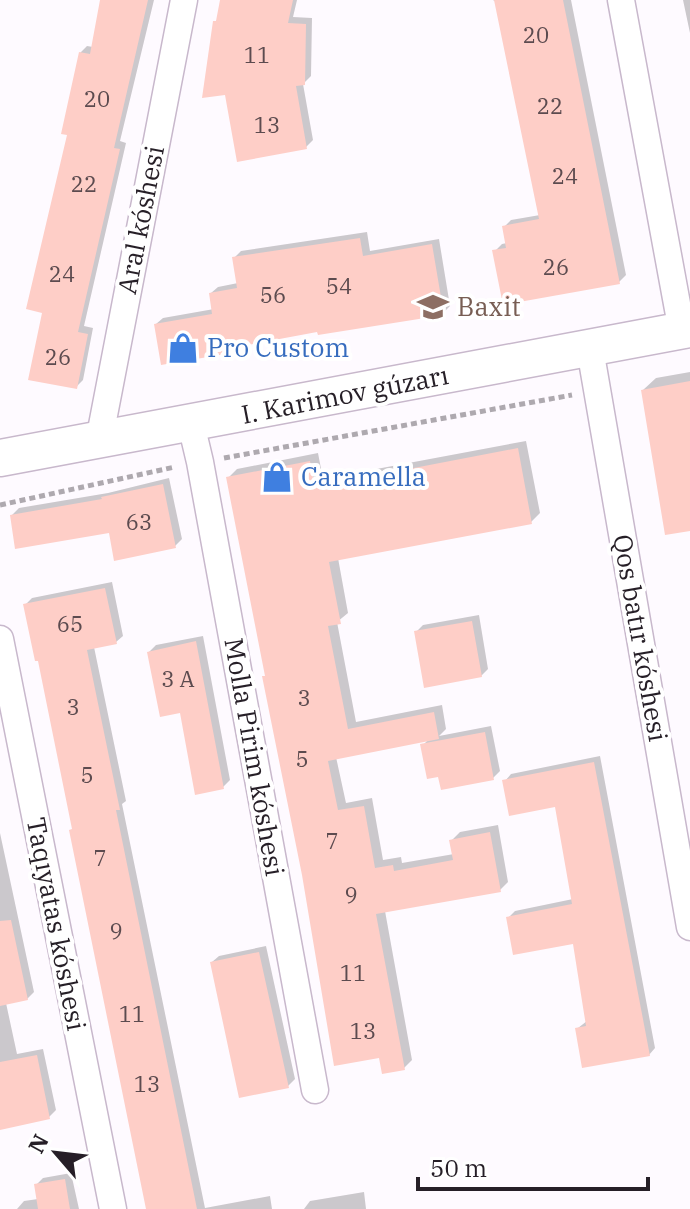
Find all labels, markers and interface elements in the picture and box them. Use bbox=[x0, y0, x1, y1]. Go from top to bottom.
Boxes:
house number: 20 bbox=[523, 20, 549, 49]
house number: 11 bbox=[244, 40, 270, 69]
house number: 20 bbox=[84, 84, 110, 113]
house number: 22 bbox=[537, 91, 563, 120]
house number: 13 bbox=[254, 110, 280, 139]
street label: Aral kóshesi bbox=[109, 143, 171, 297]
house number: 24 bbox=[552, 161, 578, 190]
house number: 22 bbox=[71, 169, 97, 198]
house number: 26 bbox=[543, 252, 569, 281]
house number: 24 bbox=[49, 259, 75, 288]
house number: 54 bbox=[326, 271, 352, 300]
house number: 56 bbox=[260, 280, 286, 309]
place label: Baxit bbox=[457, 289, 521, 323]
school or university icon: Baxit bbox=[416, 290, 450, 324]
place label: Pro Custom bbox=[207, 330, 349, 364]
shop icon: Pro Custom bbox=[166, 331, 200, 365]
house number: 26 bbox=[45, 342, 71, 371]
street label: I. Karimov gúzarı bbox=[238, 357, 451, 431]
place label: Caramella bbox=[301, 459, 426, 493]
shop icon: Caramella bbox=[260, 460, 294, 494]
house number: 63 bbox=[126, 507, 152, 536]
street label: Qos batır kóshesi bbox=[606, 532, 676, 744]
house number: 65 bbox=[57, 609, 83, 638]
street label: Molla Pirim kóshesi bbox=[217, 635, 293, 879]
house number: 3 А bbox=[161, 664, 195, 693]
house number: 3 bbox=[297, 683, 311, 712]
house number: 3 bbox=[66, 692, 80, 721]
house number: 5 bbox=[295, 744, 309, 773]
house number: 5 bbox=[80, 760, 94, 789]
street label: Taqıyatas kóshesi bbox=[20, 814, 94, 1033]
house number: 7 bbox=[325, 826, 339, 855]
house number: 7 bbox=[93, 843, 107, 872]
house number: 9 bbox=[344, 880, 358, 909]
house number: 9 bbox=[109, 916, 123, 945]
house number: 11 bbox=[340, 958, 366, 987]
house number: 11 bbox=[119, 999, 145, 1028]
house number: 13 bbox=[350, 1016, 376, 1045]
house number: 13 bbox=[134, 1069, 160, 1098]
north arrow bbox=[16, 1113, 96, 1193]
text: N bbox=[21, 1129, 55, 1158]
scale bar bbox=[418, 1141, 648, 1191]
text: 50 m bbox=[430, 1152, 487, 1184]

